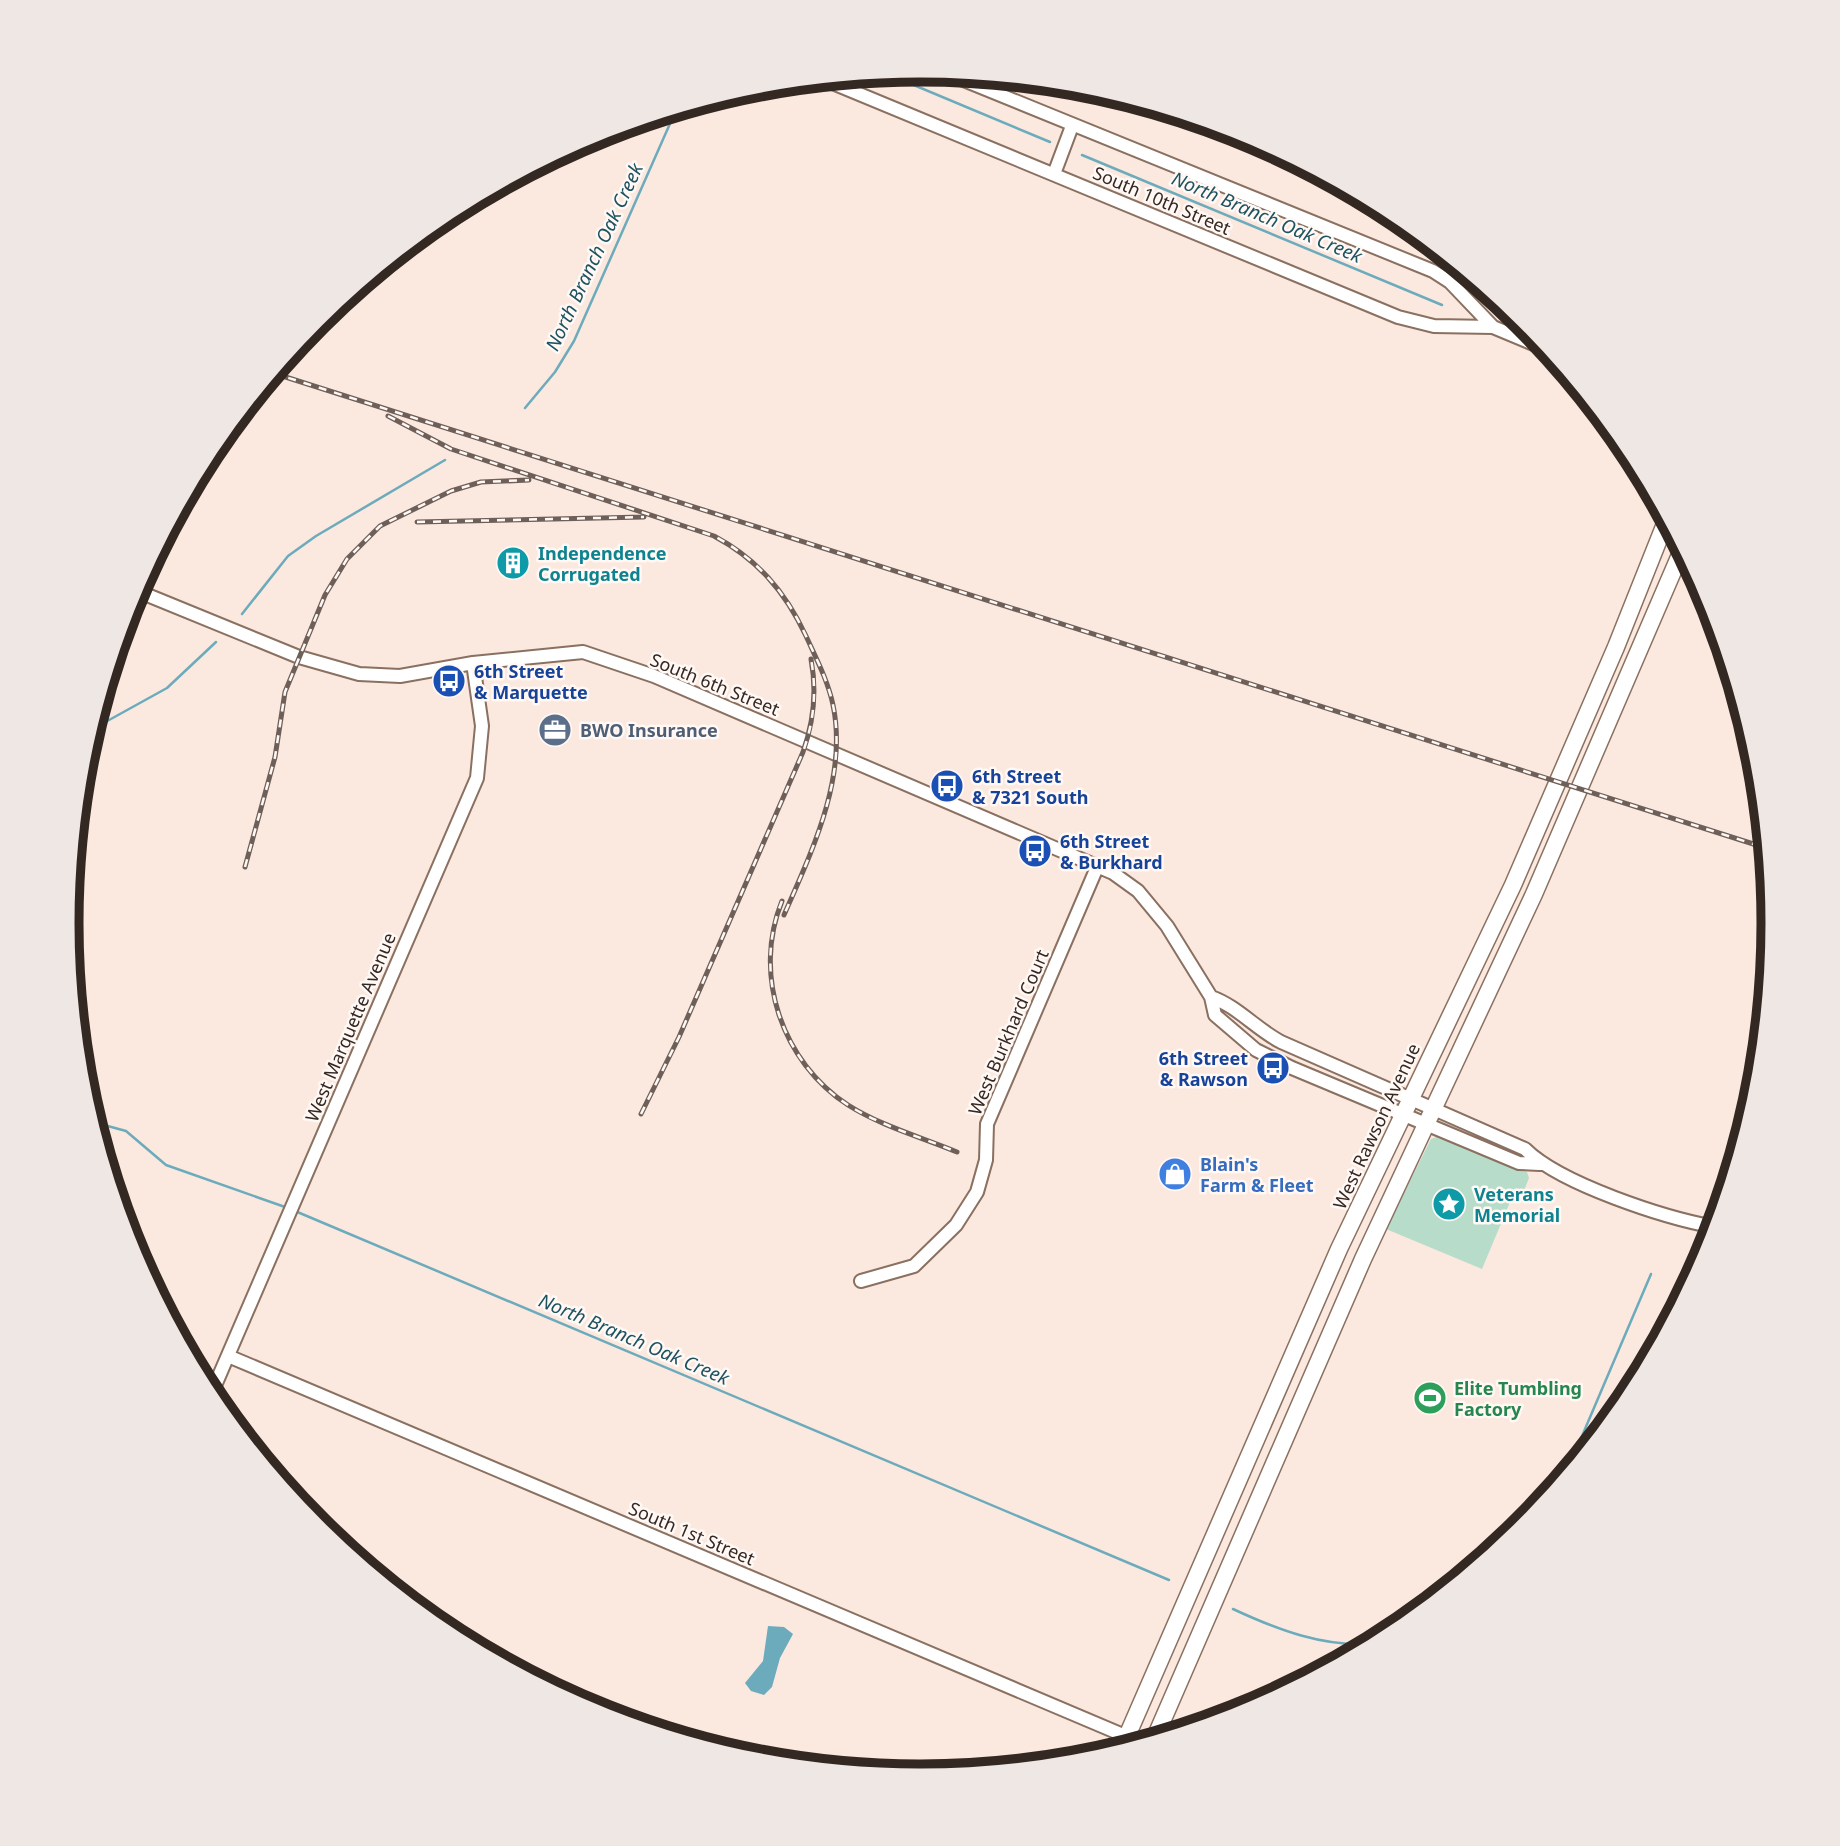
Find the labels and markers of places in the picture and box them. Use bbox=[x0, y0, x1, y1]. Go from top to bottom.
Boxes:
place label: Independence Corrugated bbox=[538, 541, 667, 586]
building icon: Independence Corrugated bbox=[494, 544, 532, 582]
place label: 6th Street & Marquette bbox=[474, 659, 588, 704]
bus stop icon: 6th Street & Marquette bbox=[430, 662, 468, 700]
office icon: BWO Insurance bbox=[536, 711, 574, 749]
place label: BWO Insurance bbox=[580, 718, 718, 742]
place label: 6th Street & 7321 South bbox=[972, 764, 1088, 809]
bus stop icon: 6th Street & 7321 South bbox=[928, 767, 966, 805]
place label: 6th Street & Burkhard bbox=[1060, 829, 1163, 874]
bus stop icon: 6th Street & Burkhard bbox=[1016, 832, 1054, 870]
place label: 6th Street & Rawson bbox=[1159, 1046, 1248, 1091]
bus stop icon: 6th Street & Rawson bbox=[1254, 1049, 1292, 1087]
place label: Blain's Farm & Fleet bbox=[1200, 1152, 1314, 1197]
shop icon: Blain's Farm & Fleet bbox=[1156, 1155, 1194, 1193]
place label: Veterans Memorial bbox=[1474, 1182, 1560, 1227]
place icon: Veterans Memorial bbox=[1430, 1185, 1468, 1223]
place label: Elite Tumbling Factory bbox=[1454, 1376, 1582, 1421]
sports icon: Elite Tumbling Factory bbox=[1411, 1379, 1449, 1417]

